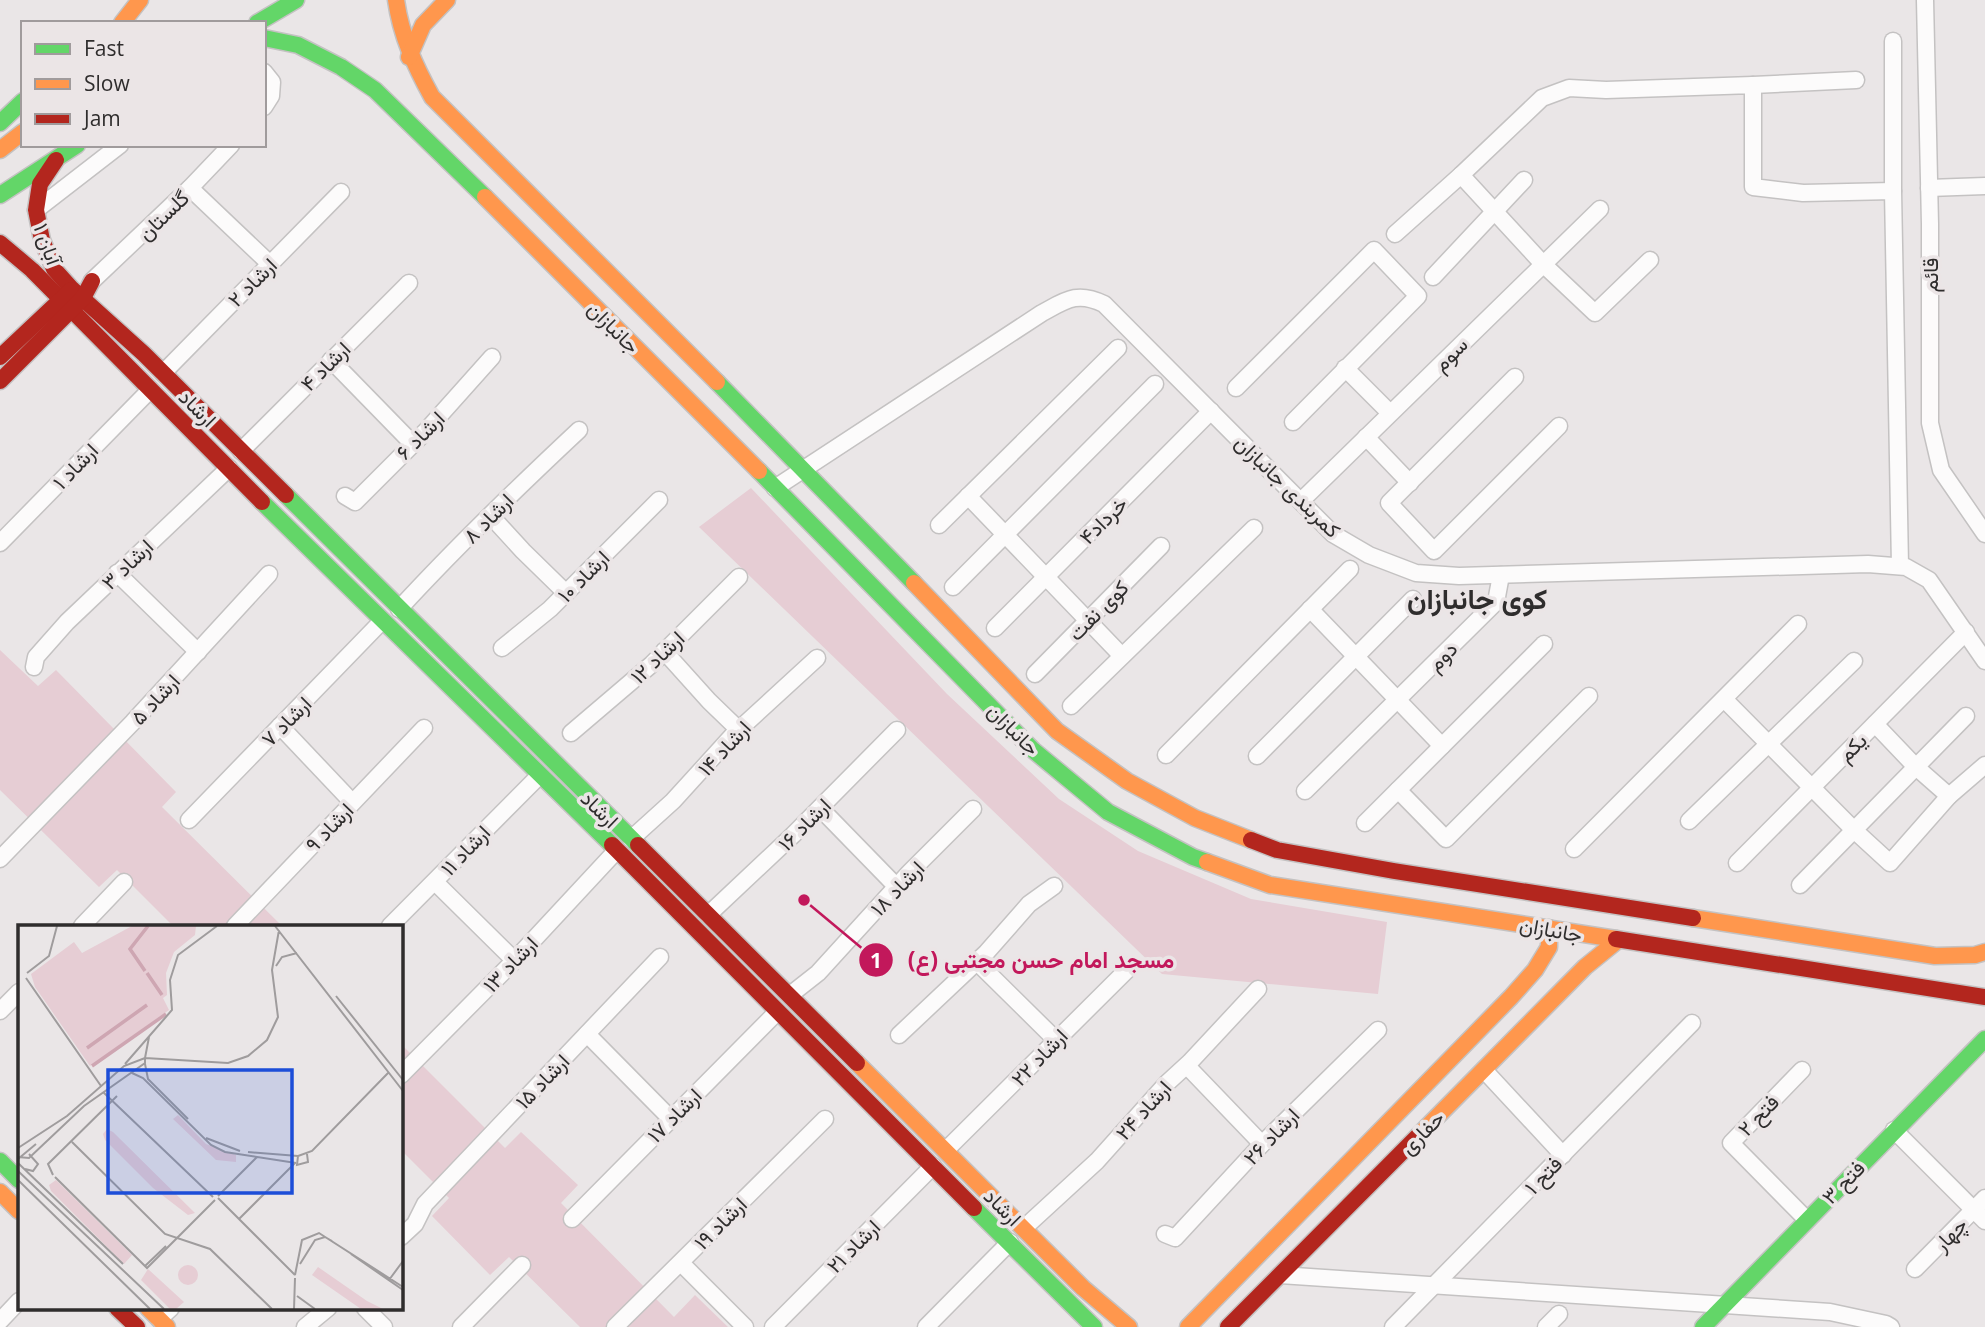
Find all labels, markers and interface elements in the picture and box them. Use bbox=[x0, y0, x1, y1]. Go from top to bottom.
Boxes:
legend bbox=[21, 21, 266, 147]
text: Fast bbox=[84, 34, 124, 62]
text: Slow bbox=[84, 69, 130, 97]
text: Jam bbox=[82, 104, 121, 132]
street label: گلستان bbox=[131, 184, 195, 246]
street label: آبان ۱ bbox=[28, 219, 69, 271]
street label: ارشاد ۲ bbox=[221, 251, 283, 313]
street label: قائم bbox=[1916, 258, 1945, 292]
street label: جانبازان bbox=[582, 295, 646, 359]
street label: سوم bbox=[1427, 331, 1474, 378]
street label: ارشاد ۴ bbox=[294, 335, 356, 397]
street label: ارشاد bbox=[173, 383, 223, 433]
street label: ارشاد ۶ bbox=[390, 405, 450, 465]
street label: کمربندی جانبازان bbox=[1229, 428, 1347, 544]
street label: ارشاد ۱ bbox=[46, 437, 104, 495]
street label: ارشاد ۸ bbox=[457, 487, 519, 549]
street label: خرداد۴ bbox=[1073, 490, 1133, 550]
street label: ارشاد ۳ bbox=[95, 532, 159, 596]
street label: ارشاد ۱۰ bbox=[551, 544, 615, 608]
street label: کوی نفت bbox=[1062, 574, 1134, 646]
district label: کوی جانبازان bbox=[1407, 579, 1547, 617]
street label: ارشاد ۱۲ bbox=[624, 624, 690, 690]
street label: دوم bbox=[1421, 635, 1464, 678]
street label: ارشاد ۵ bbox=[124, 667, 186, 731]
street label: ارشاد ۷ bbox=[255, 690, 317, 752]
street label: جانبازان bbox=[982, 697, 1046, 761]
street label: ارشاد ۱۴ bbox=[691, 714, 757, 782]
street label: یکم bbox=[1831, 726, 1873, 768]
street label: ارشاد bbox=[575, 784, 625, 834]
street label: ارشاد ۱۶ bbox=[771, 791, 837, 857]
street label: ارشاد ۹ bbox=[299, 796, 359, 858]
street label: ارشاد ۱۱ bbox=[434, 819, 496, 881]
street label: ارشاد ۱۸ bbox=[864, 854, 930, 922]
street label: جانبازان bbox=[1517, 910, 1585, 948]
inset map bbox=[18, 925, 402, 1310]
street label: ارشاد ۱۳ bbox=[476, 930, 544, 998]
callout: مسجد امام حسن مجتبی (ع) bbox=[859, 938, 1188, 982]
text: مسجد امام حسن مجتبی (ع) bbox=[908, 943, 1174, 976]
text: 1 bbox=[870, 946, 882, 974]
street label: ارشاد ۲۲ bbox=[1005, 1022, 1073, 1092]
street label: ارشاد ۱۵ bbox=[509, 1047, 575, 1115]
street label: ارشاد ۲۴ bbox=[1109, 1074, 1177, 1146]
street label: ارشاد ۱۷ bbox=[641, 1082, 707, 1148]
street label: فتح ۲ bbox=[1731, 1088, 1785, 1143]
street label: ارشاد ۲۶ bbox=[1237, 1101, 1305, 1171]
street label: حفاری bbox=[1394, 1104, 1450, 1160]
street label: فتح ۱ bbox=[1518, 1150, 1569, 1201]
street label: فتح ۳ bbox=[1815, 1154, 1871, 1211]
street label: ارشاد bbox=[978, 1182, 1028, 1232]
street label: ارشاد ۱۹ bbox=[687, 1190, 753, 1256]
street label: چهار bbox=[1926, 1211, 1974, 1259]
street label: ارشاد ۲۱ bbox=[820, 1213, 886, 1279]

